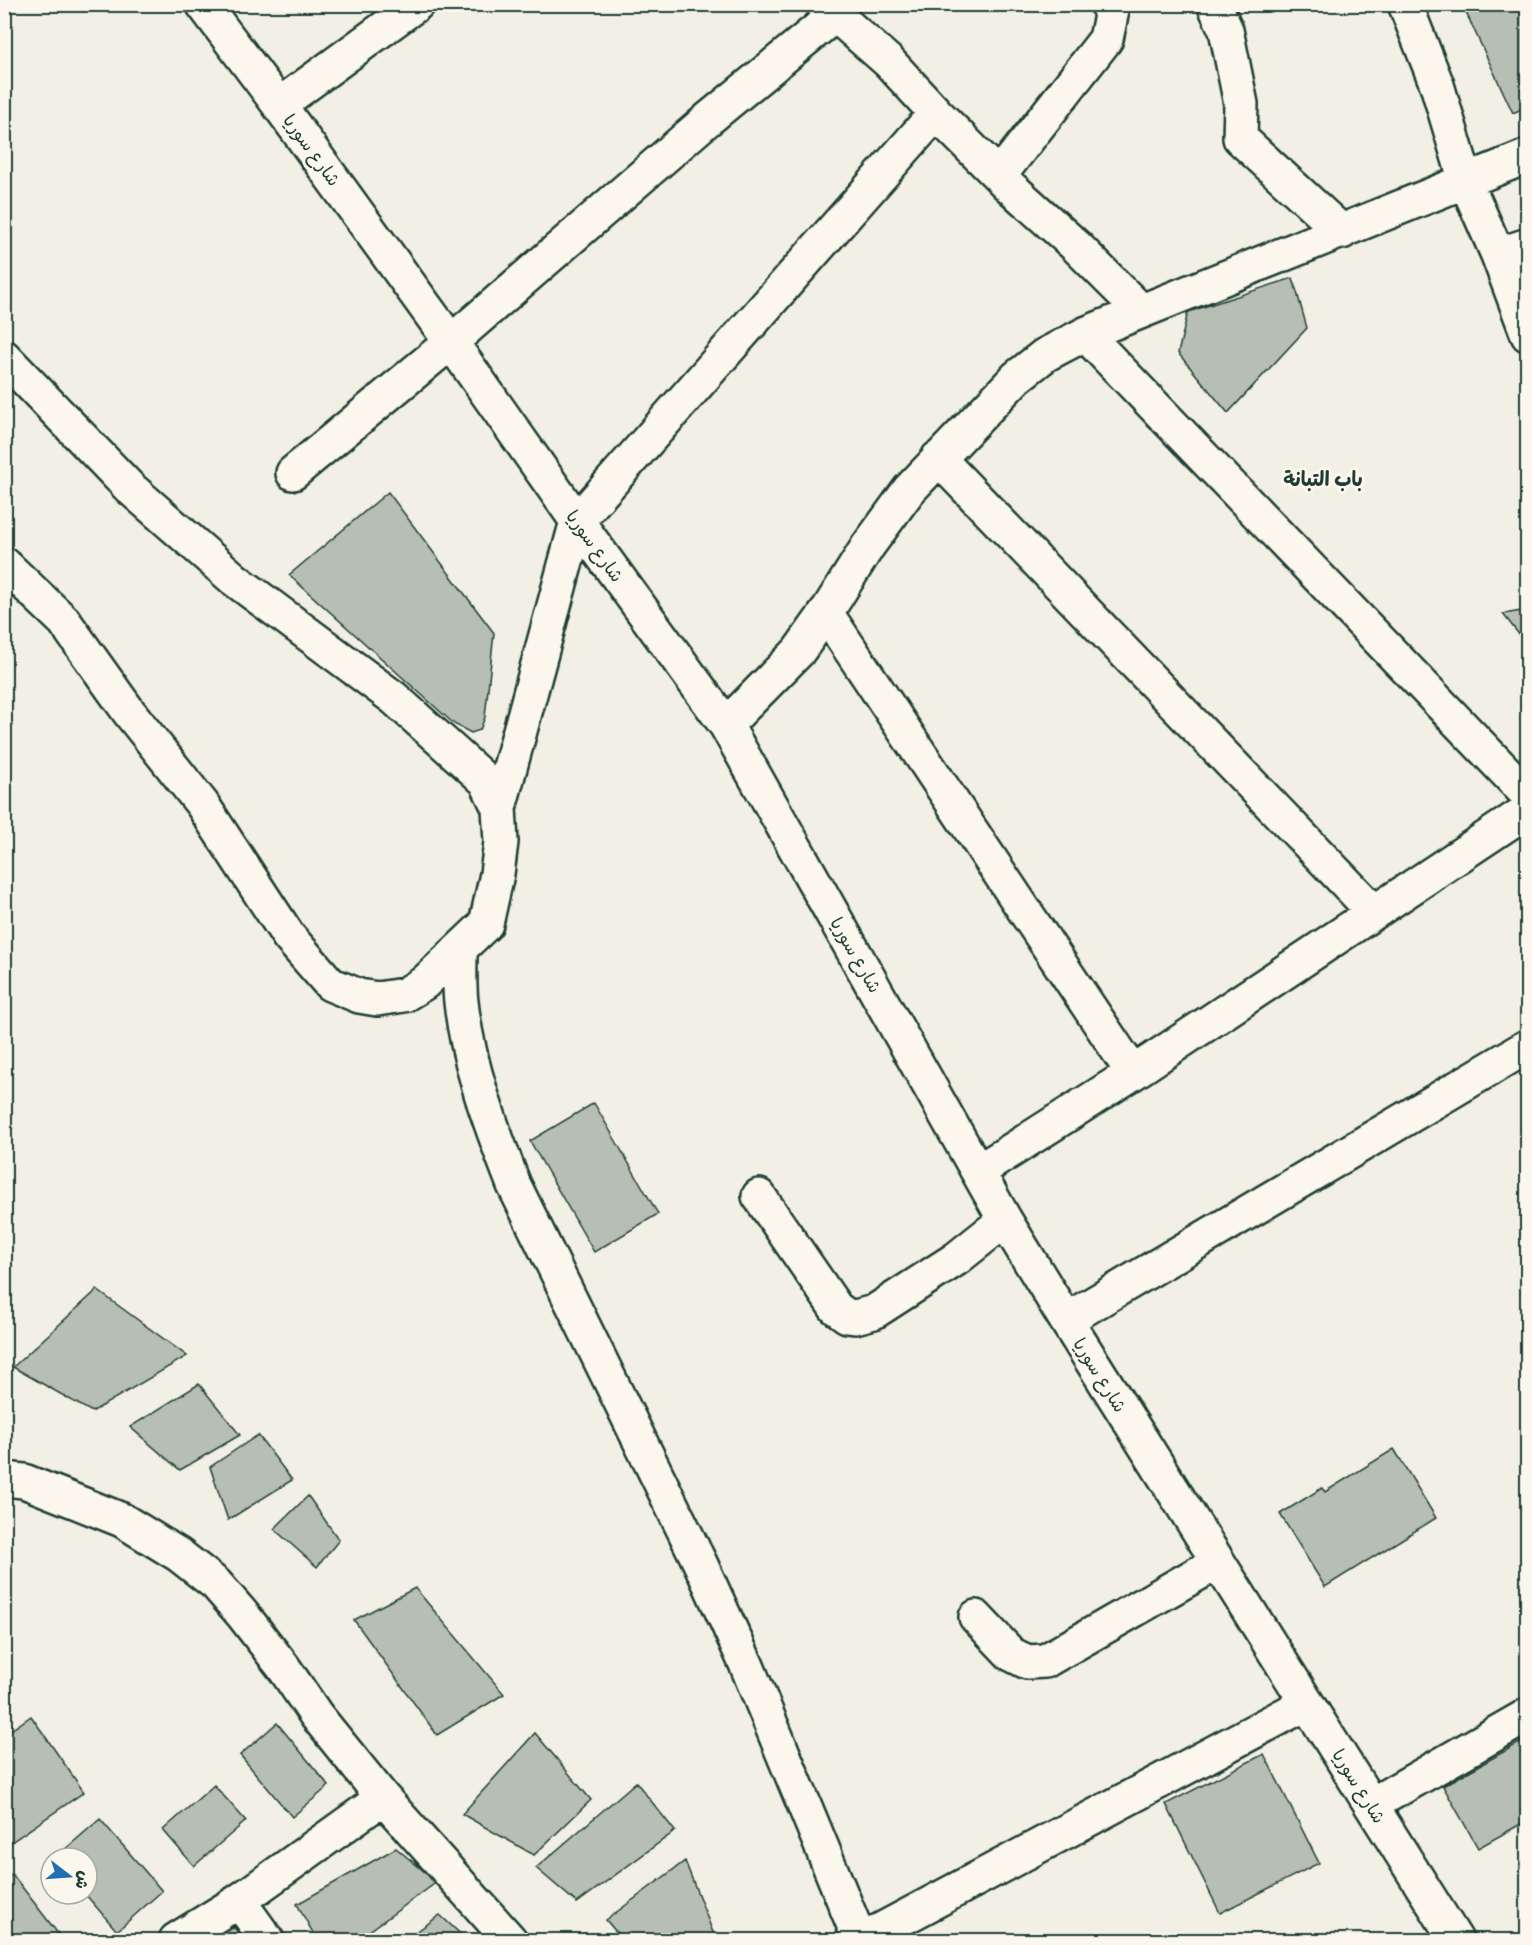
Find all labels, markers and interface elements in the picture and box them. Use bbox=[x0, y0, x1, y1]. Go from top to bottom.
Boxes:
street label: شارع سوريا bbox=[277, 109, 346, 191]
district label: باب التبانة bbox=[1283, 466, 1363, 492]
street label: شارع سوريا bbox=[560, 505, 629, 587]
street label: شارع سوريا bbox=[824, 913, 887, 997]
street label: شارع سوريا bbox=[1067, 1334, 1132, 1417]
street label: شارع سوريا bbox=[1326, 1745, 1391, 1828]
north arrow bbox=[39, 1846, 99, 1906]
text: ش bbox=[71, 1869, 95, 1892]

